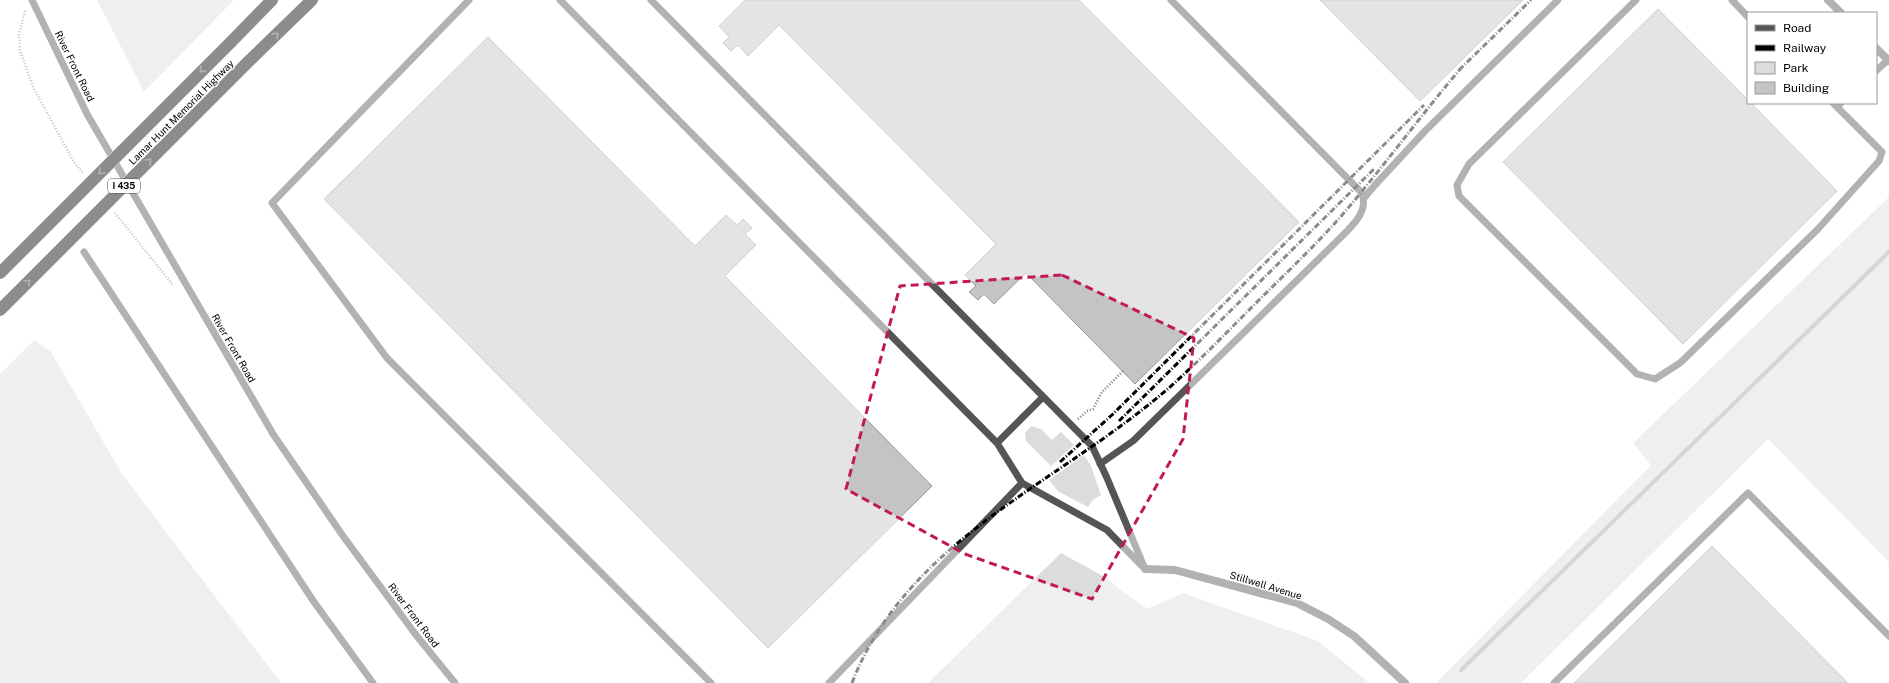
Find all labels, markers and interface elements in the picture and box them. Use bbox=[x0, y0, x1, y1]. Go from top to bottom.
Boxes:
legend bbox=[1747, 12, 1877, 104]
text: Road bbox=[1783, 21, 1811, 35]
street label: River Front Road bbox=[53, 29, 97, 103]
one-way arrow bbox=[271, 32, 279, 40]
text: Railway bbox=[1783, 41, 1827, 55]
street label: Lamar Hunt Memorial Highway bbox=[126, 57, 236, 167]
text: Park bbox=[1783, 61, 1809, 75]
one-way arrow bbox=[200, 65, 207, 73]
text: Building bbox=[1783, 81, 1829, 95]
one-way arrow bbox=[144, 158, 152, 166]
one-way arrow bbox=[98, 167, 106, 175]
road number: I 435 bbox=[108, 179, 140, 193]
one-way arrow bbox=[23, 280, 31, 287]
street label: River Front Road bbox=[210, 312, 258, 384]
street label: Stillwell Avenue bbox=[1229, 568, 1304, 602]
street label: River Front Road bbox=[386, 581, 442, 649]

